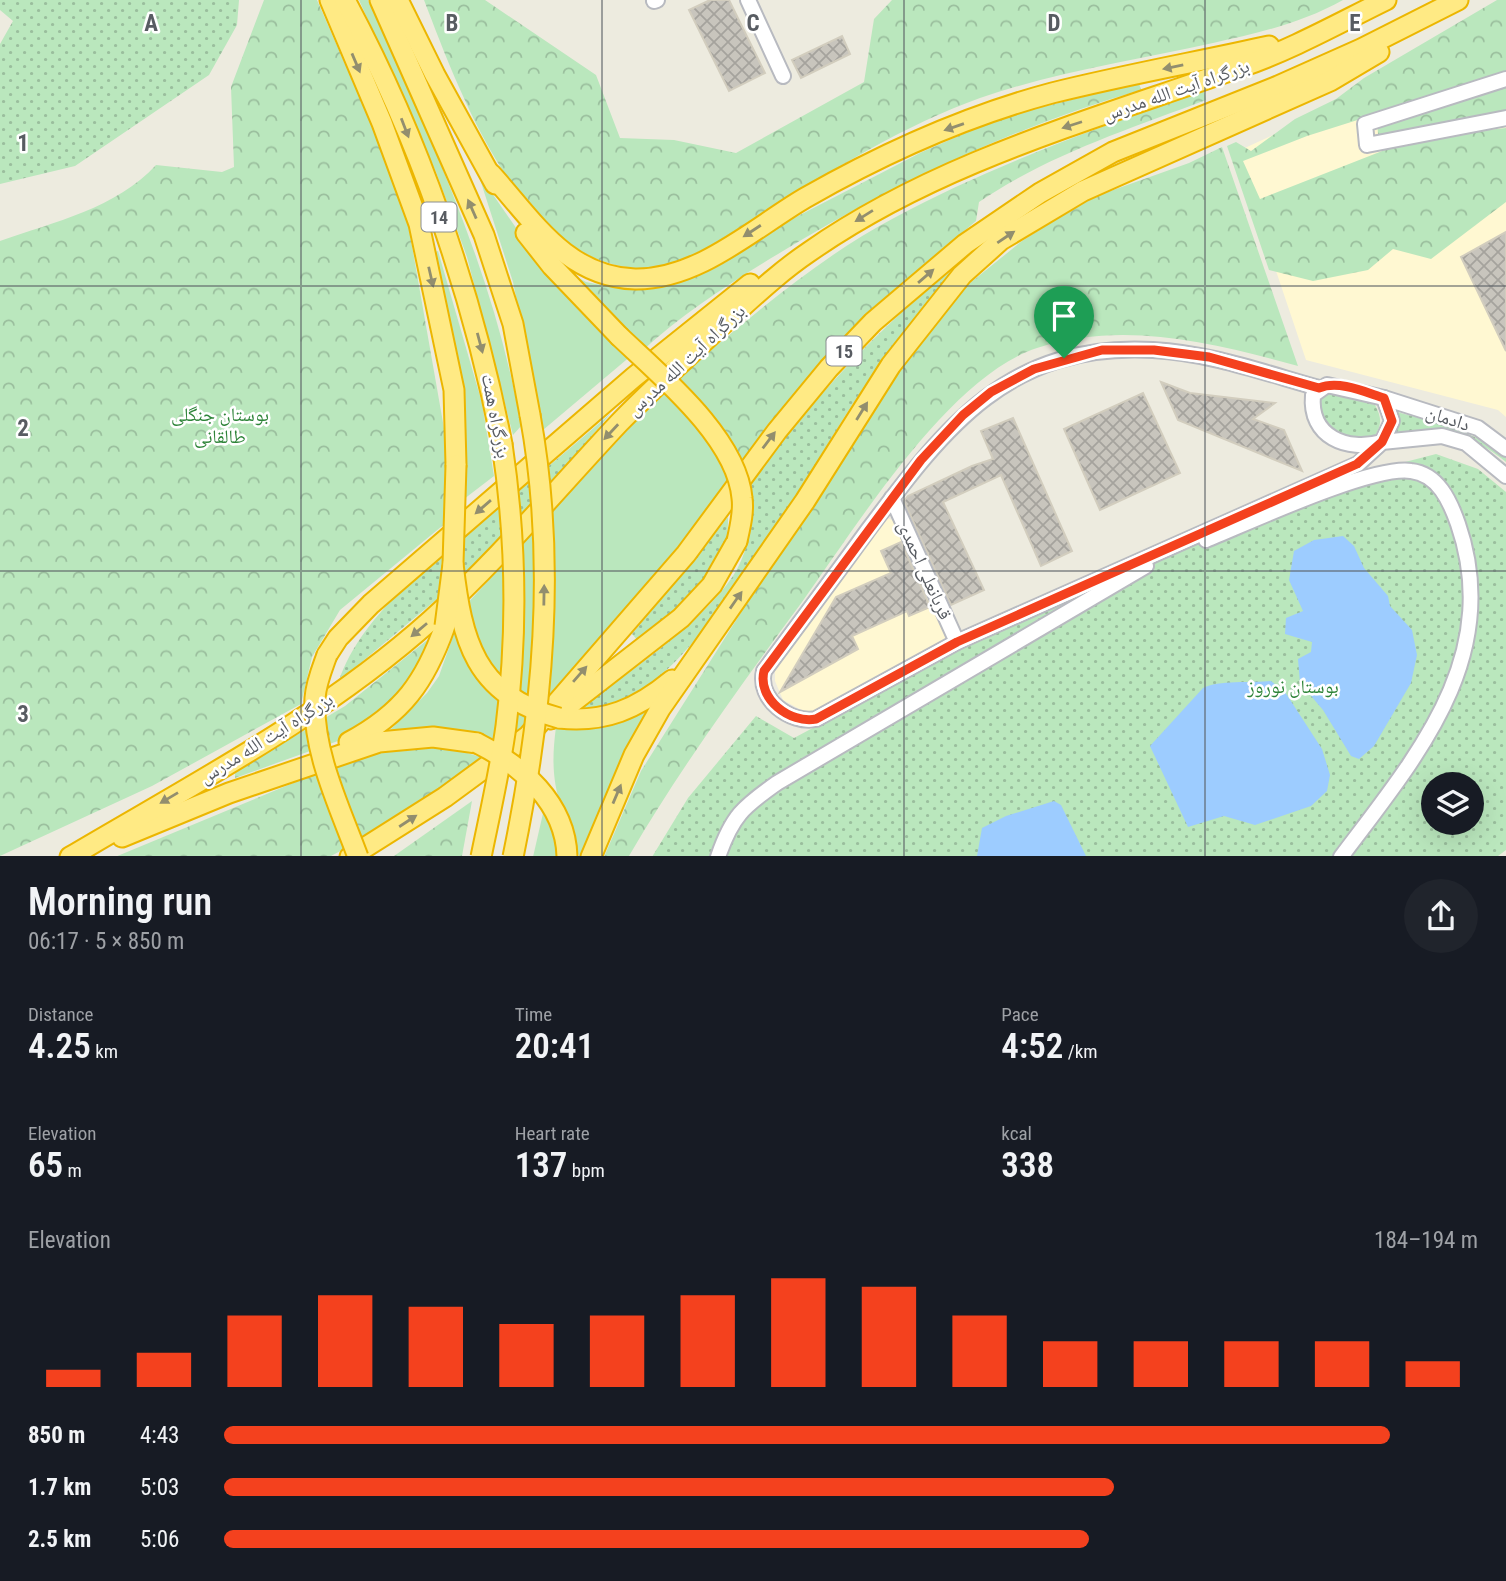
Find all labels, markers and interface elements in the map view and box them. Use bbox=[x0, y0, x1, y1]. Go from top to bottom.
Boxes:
text: A bbox=[144, 10, 158, 37]
text: B bbox=[446, 10, 458, 37]
text: C bbox=[746, 10, 760, 37]
text: D bbox=[1048, 10, 1061, 37]
text: E bbox=[1349, 10, 1361, 37]
one-way arrow bbox=[350, 53, 362, 73]
street label: بزرگراه آیت الله مدرس bbox=[1100, 54, 1252, 126]
one-way arrow bbox=[1162, 62, 1184, 73]
one-way arrow bbox=[399, 118, 410, 139]
one-way arrow bbox=[1062, 121, 1083, 131]
one-way arrow bbox=[943, 122, 964, 133]
text: 1 bbox=[17, 130, 29, 157]
one-way arrow bbox=[466, 198, 477, 219]
road number: 14 bbox=[422, 202, 457, 232]
one-way arrow bbox=[855, 210, 874, 223]
one-way arrow bbox=[742, 225, 762, 238]
one-way arrow bbox=[997, 231, 1016, 244]
one-way arrow bbox=[426, 266, 437, 288]
one-way arrow bbox=[917, 269, 934, 285]
pin bbox=[1034, 286, 1094, 358]
icon: arrive bbox=[1045, 297, 1083, 335]
street label: بزرگراه آیت الله مدرس bbox=[622, 299, 750, 421]
one-way arrow bbox=[475, 333, 485, 354]
road number: 15 bbox=[826, 337, 862, 366]
street label: بزرگراه همت bbox=[477, 372, 515, 460]
street label: دادمان bbox=[1423, 400, 1473, 436]
one-way arrow bbox=[855, 401, 868, 421]
park label: بوستان جنگلی طالقانی bbox=[171, 403, 269, 448]
text: 2 bbox=[17, 415, 29, 442]
one-way arrow bbox=[603, 423, 619, 441]
one-way arrow bbox=[762, 431, 776, 450]
one-way arrow bbox=[475, 499, 492, 514]
street label: قربانعلی احمدی bbox=[893, 517, 957, 623]
one-way arrow bbox=[539, 583, 550, 605]
one-way arrow bbox=[729, 591, 743, 609]
one-way arrow bbox=[410, 622, 427, 637]
one-way arrow bbox=[572, 665, 588, 683]
park label: بوستان نوروز bbox=[1246, 675, 1339, 698]
street label: بزرگراه آیت الله مدرس bbox=[195, 688, 337, 788]
text: 3 bbox=[17, 701, 29, 728]
map controls bbox=[1421, 772, 1484, 835]
button: layers bbox=[1421, 772, 1484, 835]
one-way arrow bbox=[612, 783, 623, 804]
one-way arrow bbox=[160, 791, 179, 804]
one-way arrow bbox=[399, 815, 418, 828]
button: share bbox=[1404, 879, 1478, 953]
text: Morning run bbox=[28, 880, 212, 924]
text: 06:17 · 5 × 850 m bbox=[28, 928, 184, 955]
text: Distance bbox=[28, 1003, 93, 1026]
text: Time bbox=[515, 1003, 552, 1026]
text: Pace bbox=[1001, 1003, 1039, 1026]
text: 4.25 bbox=[28, 1026, 91, 1067]
text: 20:41 bbox=[515, 1026, 594, 1067]
text: 4:52 bbox=[1001, 1026, 1063, 1067]
text: km bbox=[91, 1040, 118, 1063]
text: /km bbox=[1063, 1040, 1098, 1063]
text: Elevation bbox=[28, 1122, 96, 1145]
text: Heart rate bbox=[515, 1122, 590, 1145]
text: kcal bbox=[1001, 1122, 1032, 1145]
text: 65 bbox=[28, 1145, 63, 1186]
text: 137 bbox=[515, 1145, 567, 1186]
text: 338 bbox=[1001, 1145, 1054, 1186]
text: m bbox=[63, 1159, 82, 1182]
text: bpm bbox=[567, 1159, 605, 1182]
text: Elevation bbox=[28, 1227, 111, 1254]
text: 184–194 m bbox=[1374, 1227, 1478, 1254]
text: 850 m bbox=[28, 1422, 85, 1449]
text: 4:43 bbox=[140, 1422, 179, 1449]
text: 1.7 km bbox=[28, 1474, 91, 1501]
text: 5:03 bbox=[140, 1474, 179, 1501]
text: 2.5 km bbox=[28, 1526, 91, 1553]
text: 5:06 bbox=[140, 1526, 179, 1553]

